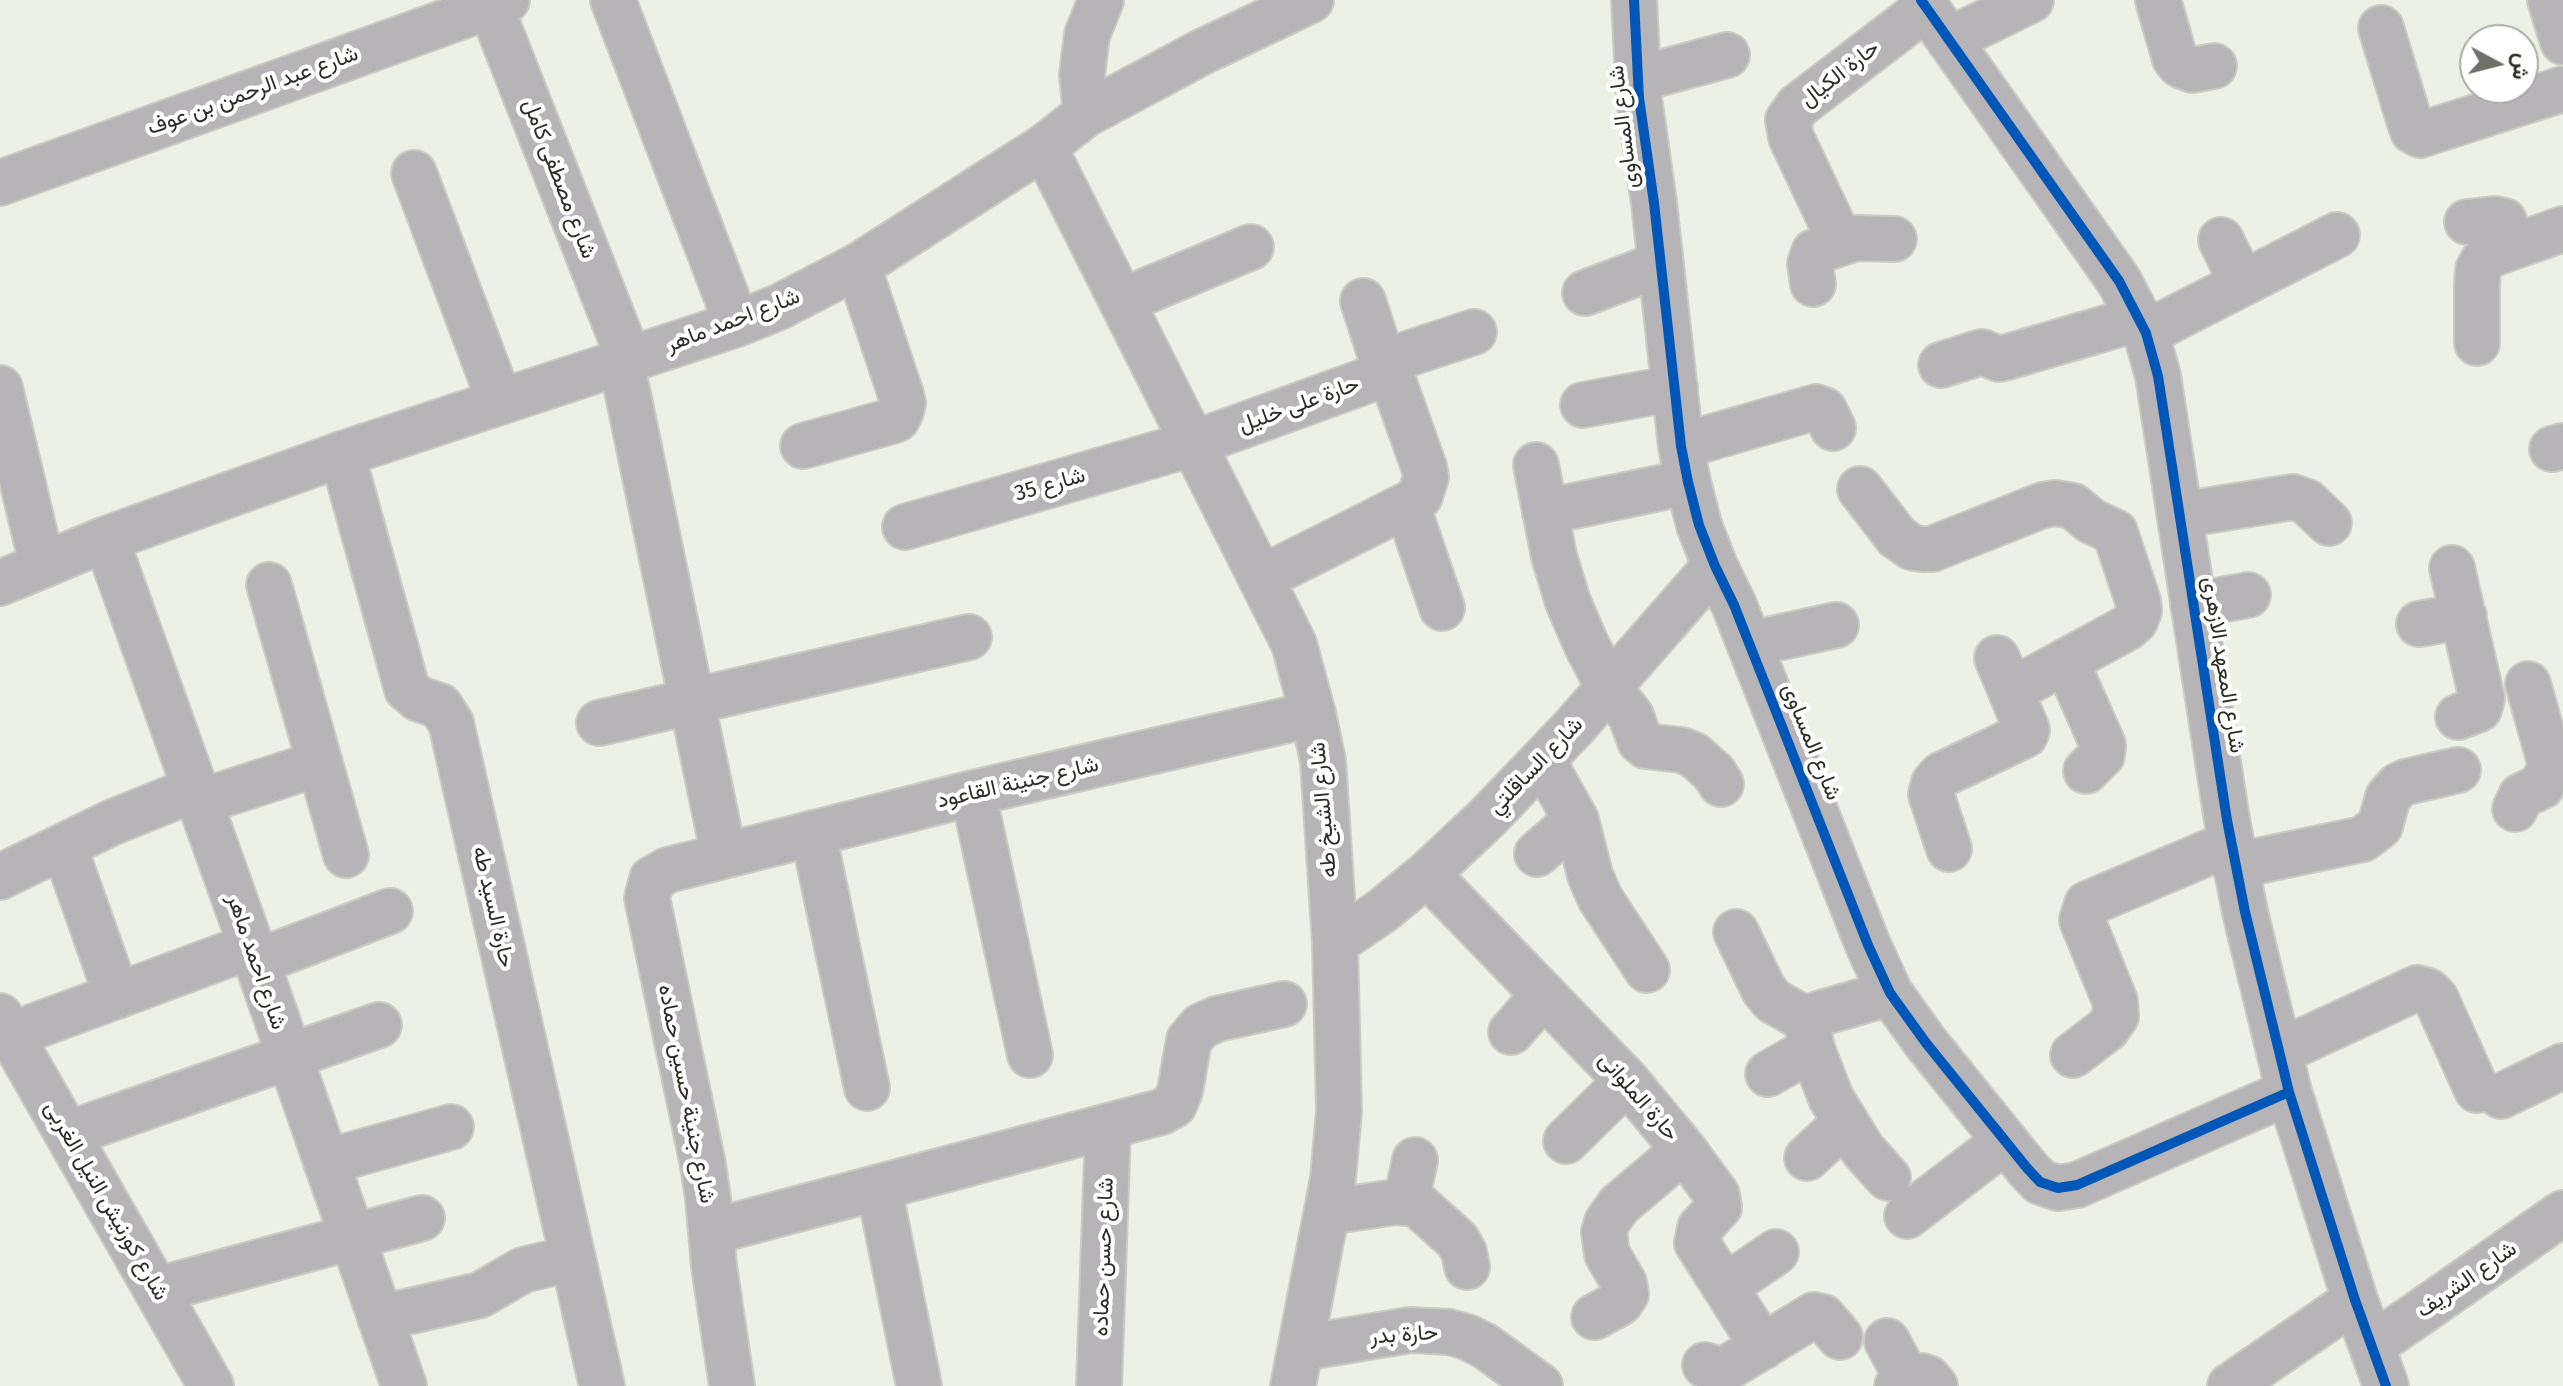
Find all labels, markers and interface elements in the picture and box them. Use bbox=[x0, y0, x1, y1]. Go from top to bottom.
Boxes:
north arrow bbox=[2459, 24, 2539, 104]
street label: حارة الكيال bbox=[1795, 35, 1885, 113]
street label: شارع عبد الرحمن بن عوف bbox=[144, 41, 362, 141]
text: ش bbox=[2506, 52, 2536, 82]
street label: شارع المساوى bbox=[1603, 64, 1645, 190]
street label: شارع مصطفى كامل bbox=[516, 96, 602, 262]
street label: شارع احمد ماهر bbox=[662, 283, 804, 359]
street label: حارة على خليل bbox=[1235, 371, 1363, 439]
street label: شارع 35 bbox=[1012, 462, 1088, 508]
street label: شارع المعهد الازهرى bbox=[2196, 575, 2250, 755]
street label: شارع المساوى bbox=[1776, 680, 1846, 804]
street label: شارع الساقلتي bbox=[1483, 712, 1589, 820]
street label: شارع الشيخ طه bbox=[1305, 741, 1343, 879]
street label: شارع جنينة القاعود bbox=[935, 752, 1101, 814]
street label: حارة السيد طه bbox=[466, 844, 520, 970]
street label: شارع احمد ماهر bbox=[221, 891, 291, 1033]
street label: شارع جنينة حسين حماده bbox=[652, 982, 720, 1206]
street label: حارة الملوانى bbox=[1592, 1047, 1684, 1147]
street label: شارع كورنيش النيل الغربى bbox=[38, 1097, 174, 1305]
street label: شارع حسن حماده bbox=[1088, 1177, 1120, 1337]
street label: شارع الشريف bbox=[2412, 1236, 2522, 1324]
street label: حارة بدر bbox=[1369, 1319, 1439, 1351]

